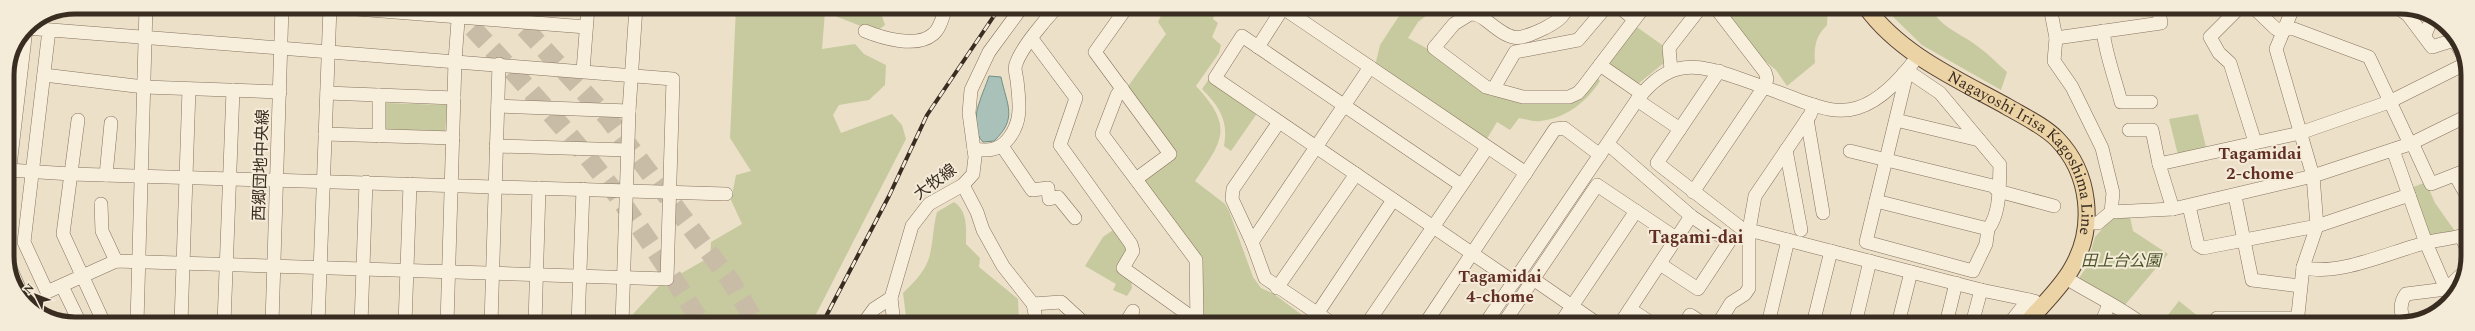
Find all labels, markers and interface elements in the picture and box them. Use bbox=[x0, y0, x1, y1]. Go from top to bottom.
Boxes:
street label: Nagayoshi Irisa Kagoshima Line bbox=[1943, 65, 2099, 237]
street label: 西郷団地中央線 bbox=[247, 109, 275, 221]
district label: Tagamidai 2-chome bbox=[2218, 141, 2302, 187]
street label: 大牧線 bbox=[909, 158, 961, 206]
district label: Tagami-dai bbox=[1648, 224, 1744, 251]
park label: 田上台公園 bbox=[2081, 249, 2163, 273]
district label: Tagamidai 4-chome bbox=[1458, 264, 1542, 310]
north arrow bbox=[16, 275, 56, 315]
text: N bbox=[20, 279, 38, 298]

